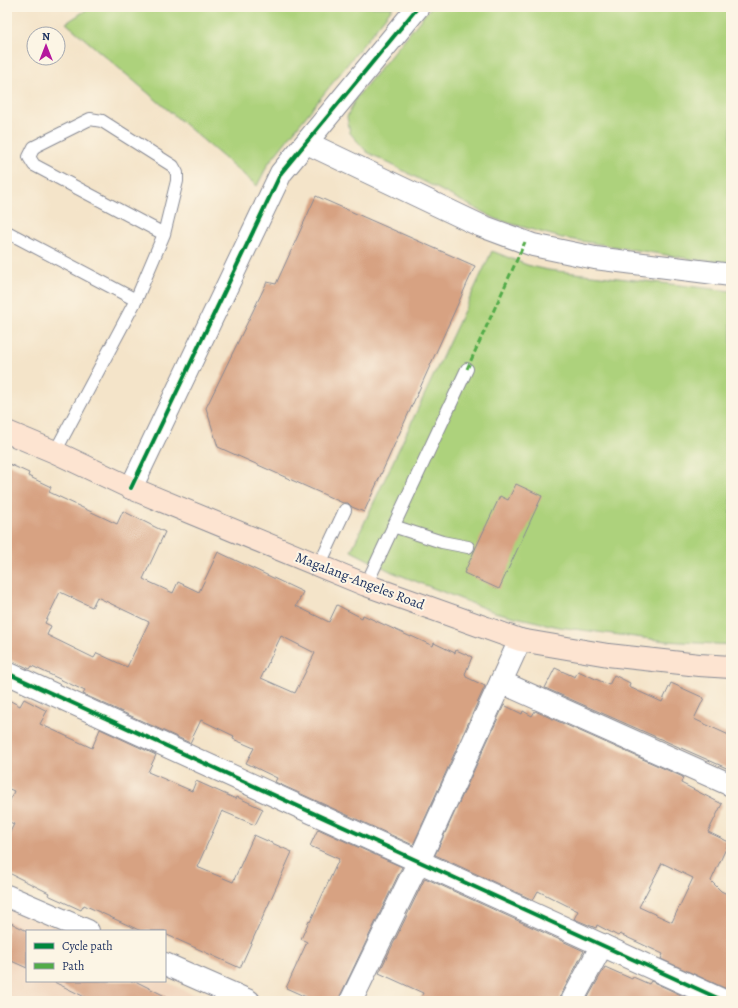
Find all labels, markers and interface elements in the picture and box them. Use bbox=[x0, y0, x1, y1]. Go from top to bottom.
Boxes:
north arrow bbox=[26, 26, 66, 66]
text: N bbox=[42, 29, 50, 44]
street label: Magalang-Angeles Road bbox=[293, 548, 428, 615]
legend bbox=[26, 930, 166, 982]
text: Cycle path bbox=[62, 938, 113, 954]
text: Path bbox=[62, 958, 85, 974]

